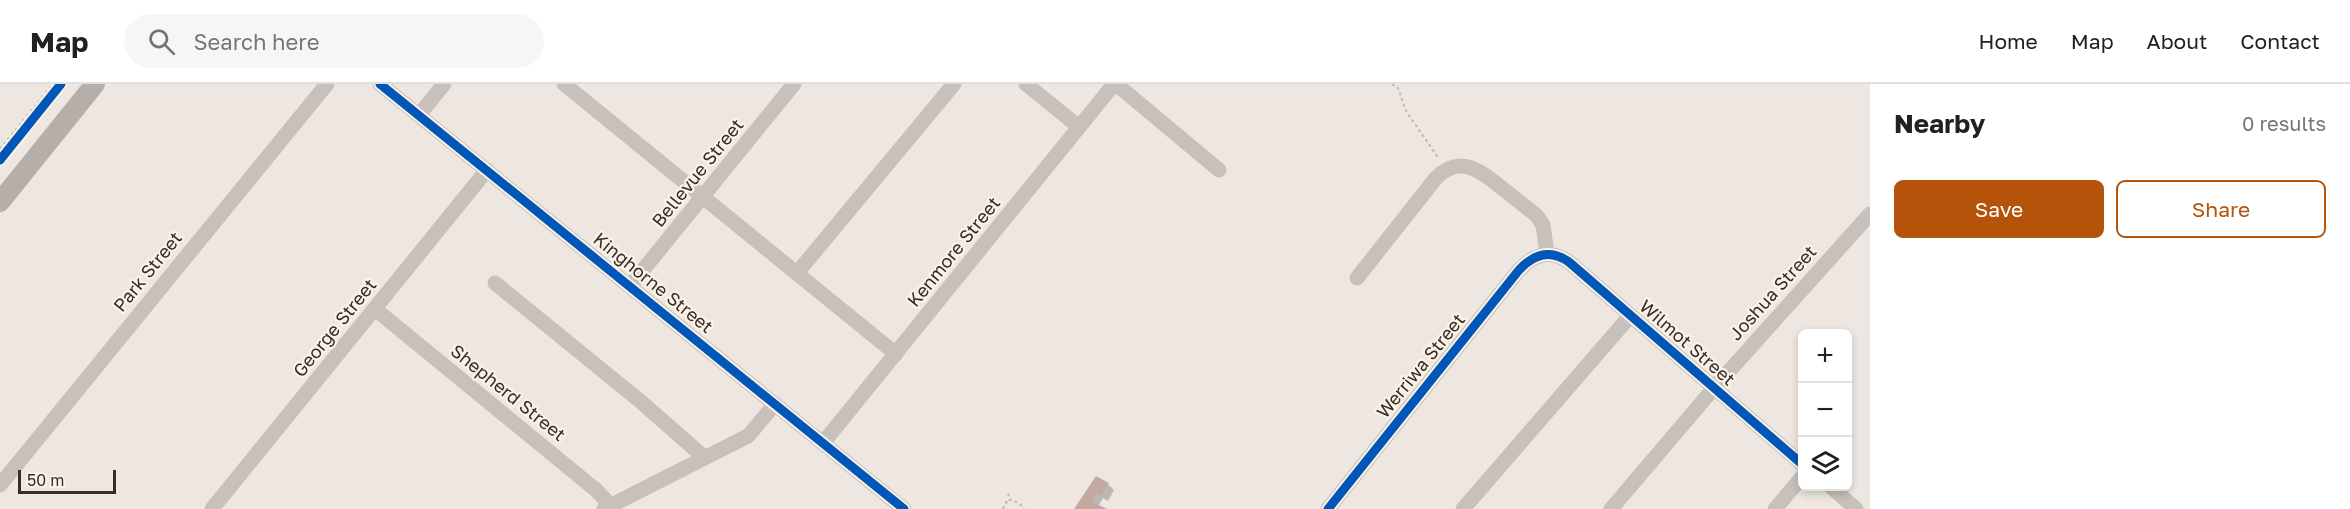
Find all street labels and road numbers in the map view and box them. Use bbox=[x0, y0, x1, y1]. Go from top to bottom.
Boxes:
street label: Bellevue Street bbox=[647, 114, 748, 231]
street label: Kenmore Street bbox=[902, 192, 1004, 311]
street label: Park Street bbox=[108, 227, 186, 316]
street label: Kinghorne Street bbox=[589, 227, 718, 337]
street label: Joshua Street bbox=[1724, 240, 1821, 344]
street label: George Street bbox=[288, 274, 381, 381]
street label: Wilmot Street bbox=[1635, 295, 1740, 390]
street label: Werriwa Street bbox=[1371, 309, 1469, 422]
street label: Shepherd Street bbox=[447, 339, 570, 445]

